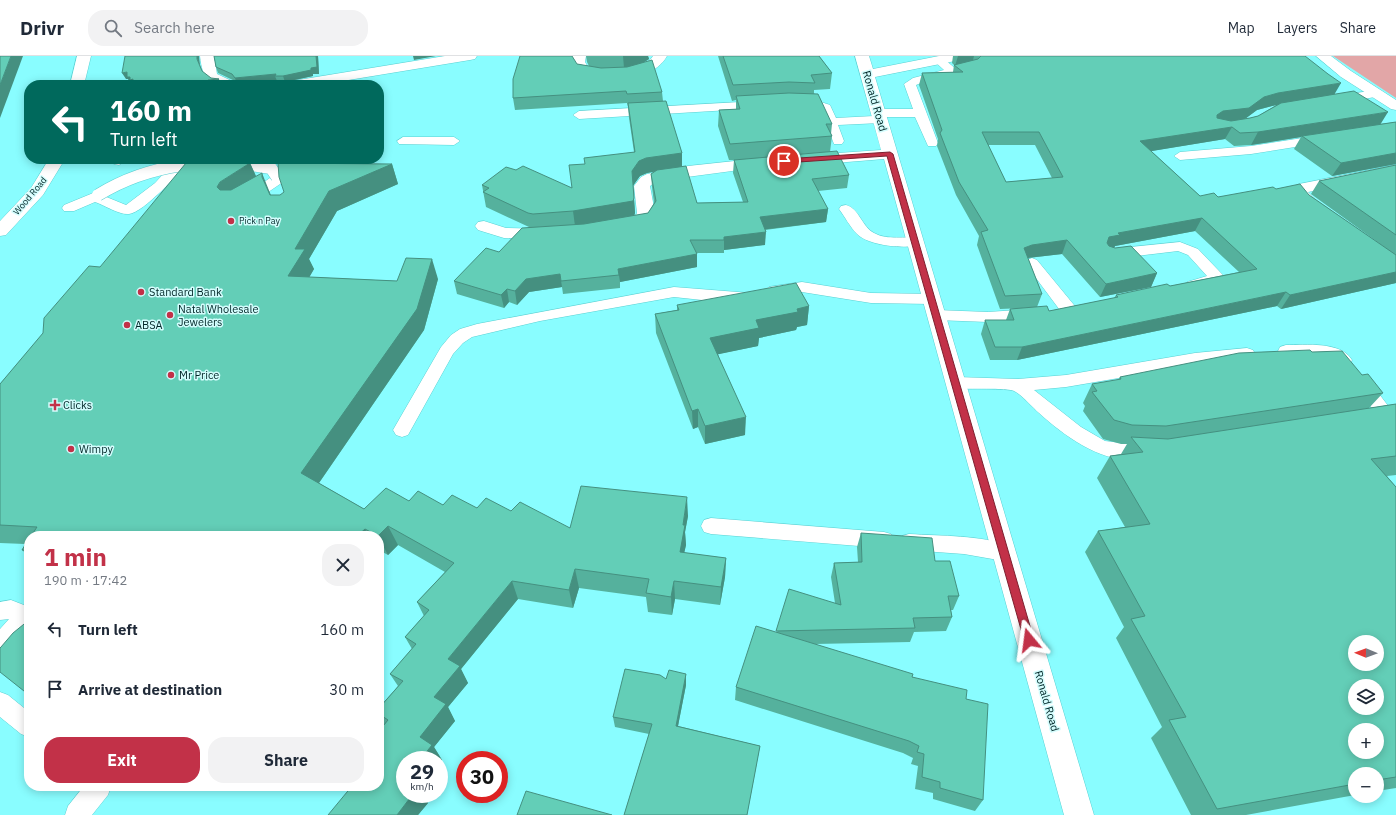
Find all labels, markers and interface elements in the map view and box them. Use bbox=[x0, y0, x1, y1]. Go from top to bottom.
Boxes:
search box bbox=[88, 10, 368, 46]
text: Drivr bbox=[20, 16, 64, 40]
icon: search bbox=[102, 17, 124, 39]
text: Search here bbox=[134, 18, 215, 37]
text: Map bbox=[1228, 19, 1255, 37]
text: Layers bbox=[1277, 19, 1318, 37]
text: Share bbox=[1340, 19, 1376, 37]
street label: Ronald Road bbox=[860, 69, 890, 133]
text: 160 m bbox=[110, 92, 192, 129]
icon: left bbox=[44, 96, 96, 148]
text: Turn left bbox=[110, 128, 178, 151]
pin bbox=[767, 144, 801, 178]
icon: arrive bbox=[773, 150, 795, 172]
street label: Wood Road bbox=[11, 175, 49, 217]
place label: Pick n Pay bbox=[239, 215, 280, 226]
marker: Pick n Pay bbox=[226, 216, 236, 226]
place label: Standard Bank bbox=[149, 285, 222, 299]
marker: Standard Bank bbox=[136, 287, 146, 297]
place label: Natal Wholesale Jewelers bbox=[178, 302, 258, 329]
marker: Natal Wholesale Jewelers bbox=[165, 310, 175, 320]
place label: ABSA bbox=[135, 318, 163, 332]
marker: ABSA bbox=[122, 320, 132, 330]
place label: Mr Price bbox=[179, 368, 219, 382]
marker: Mr Price bbox=[166, 370, 176, 380]
place label: Clicks bbox=[63, 398, 92, 412]
marker: Clicks bbox=[50, 400, 60, 410]
place label: Wimpy bbox=[79, 442, 113, 456]
marker: Wimpy bbox=[66, 444, 76, 454]
text: 1 min bbox=[44, 541, 107, 573]
button: close bbox=[322, 544, 364, 586]
text: 190 m · 17:42 bbox=[44, 572, 127, 589]
icon: left bbox=[44, 618, 66, 640]
position arrow bbox=[1008, 619, 1050, 661]
text: Turn left bbox=[78, 620, 138, 639]
text: 160 m bbox=[320, 620, 364, 639]
north arrow bbox=[1348, 635, 1384, 671]
map controls bbox=[1348, 635, 1384, 803]
street label: Ronald Road bbox=[1032, 669, 1062, 733]
icon: arrive bbox=[44, 678, 66, 700]
button: layers bbox=[1348, 679, 1384, 715]
text: Arrive at destination bbox=[78, 680, 222, 699]
text: 30 m bbox=[329, 680, 364, 699]
button: + bbox=[1348, 723, 1384, 759]
button: Exit bbox=[44, 737, 200, 783]
button: Share bbox=[208, 737, 364, 783]
speed limit sign: 30 bbox=[456, 751, 508, 803]
text: 29 bbox=[410, 758, 434, 785]
button: − bbox=[1348, 767, 1384, 803]
text: km/h bbox=[410, 780, 434, 793]

